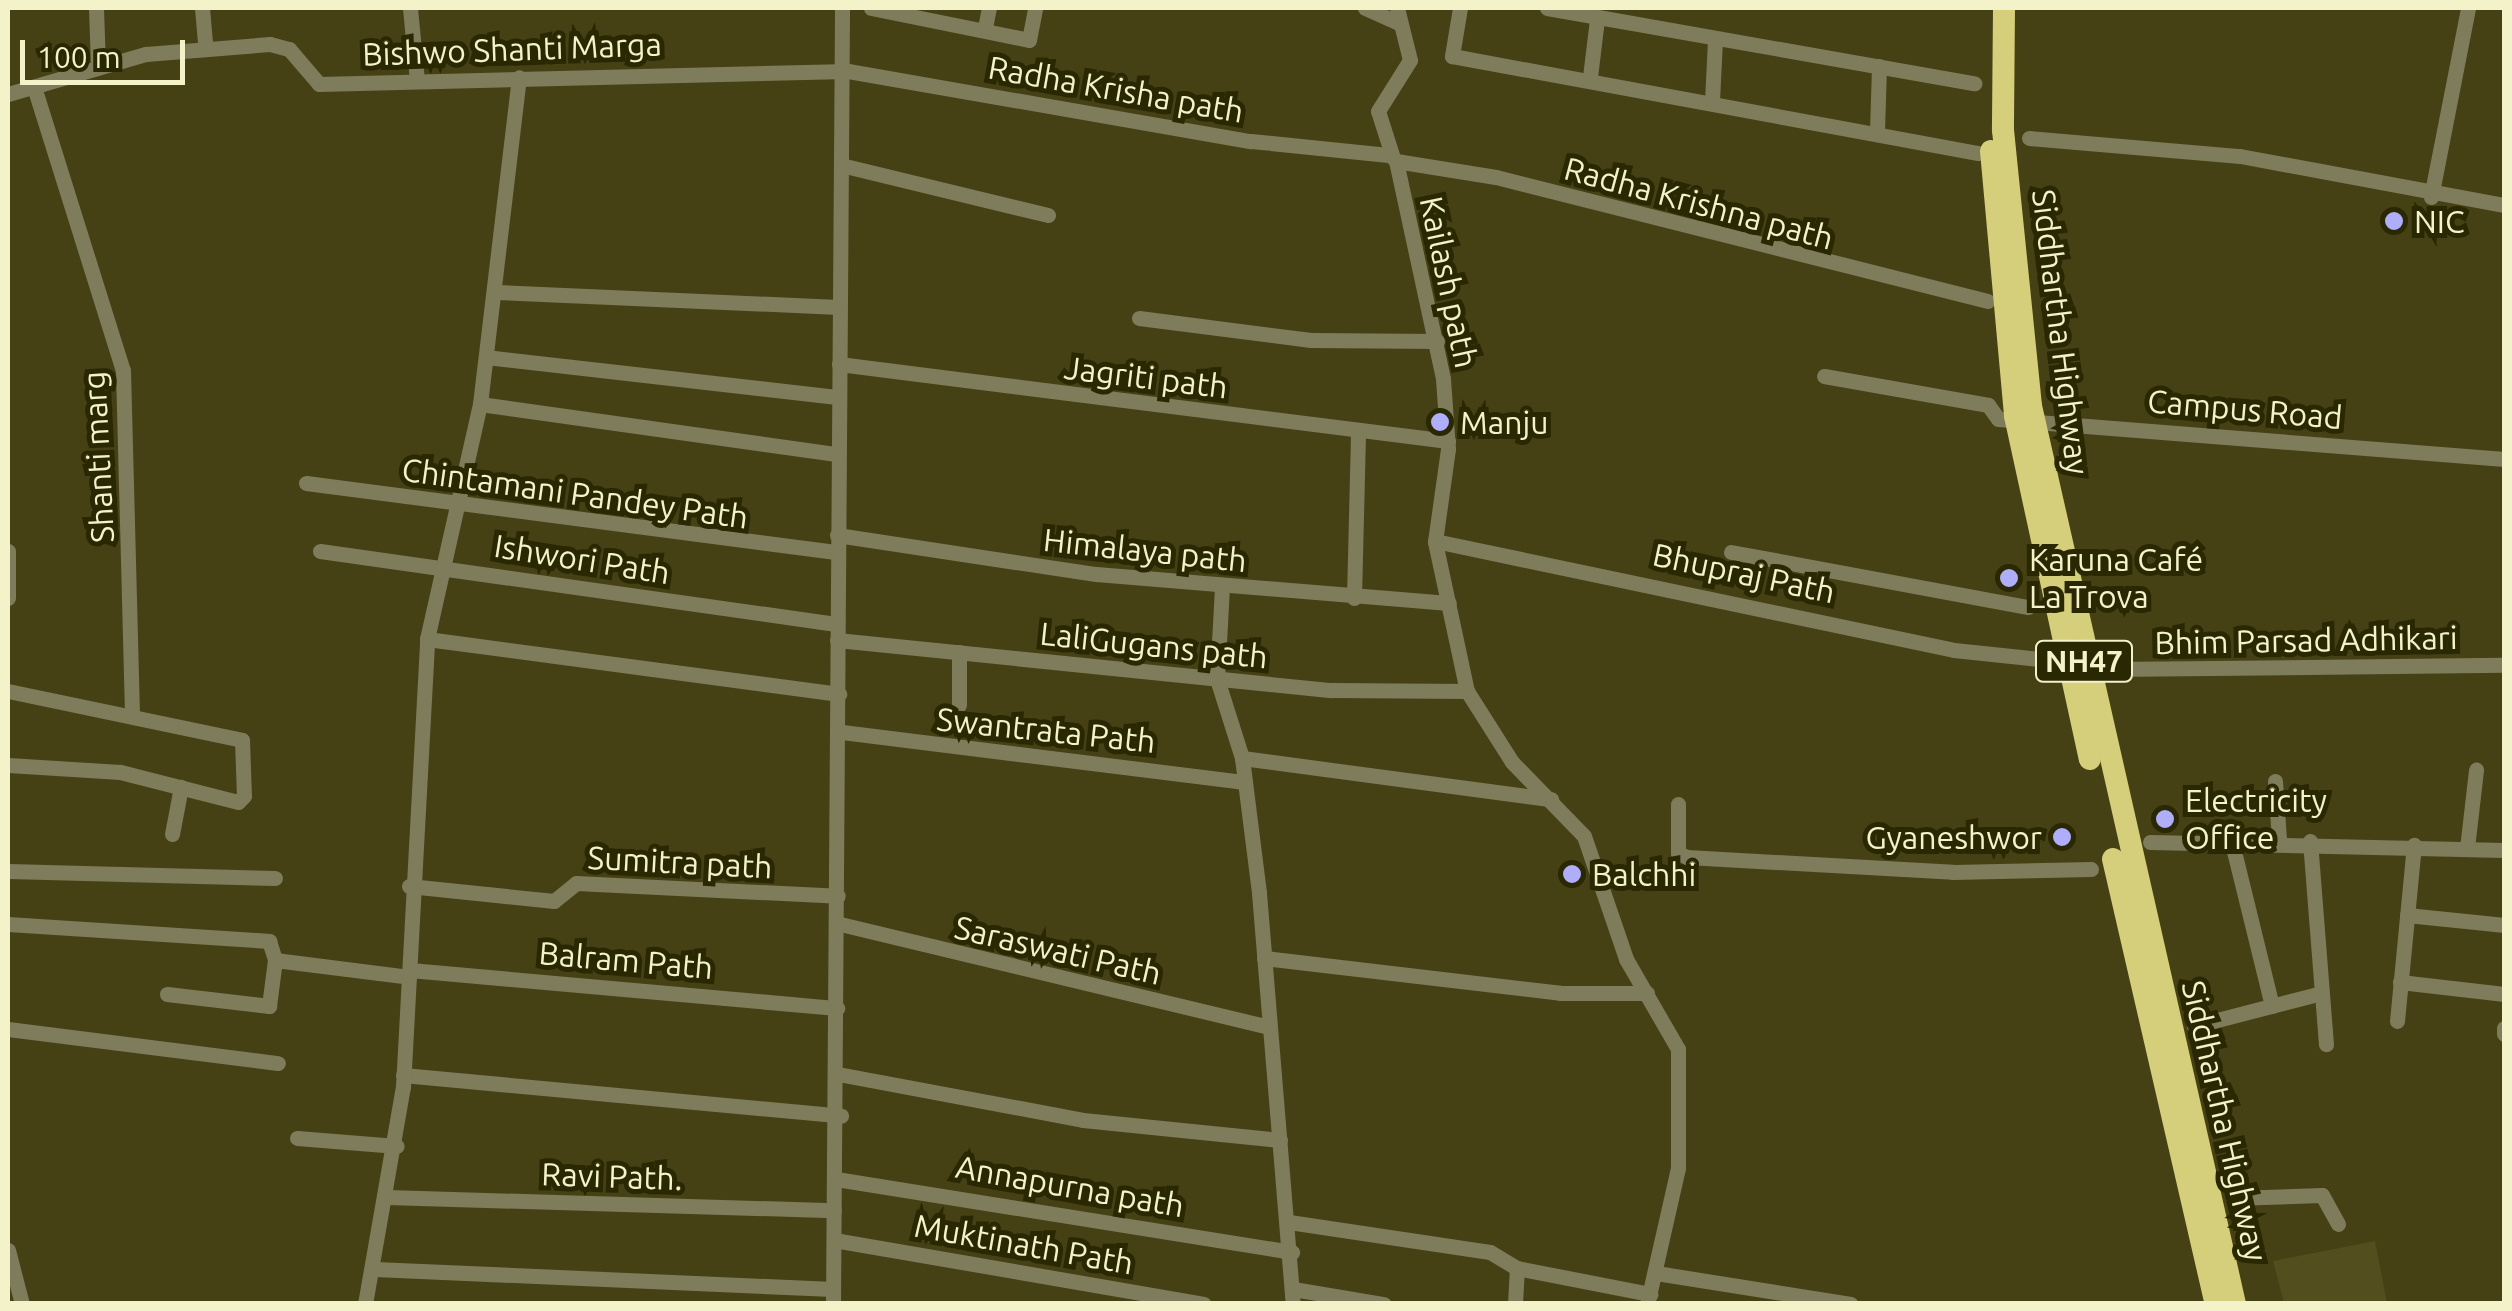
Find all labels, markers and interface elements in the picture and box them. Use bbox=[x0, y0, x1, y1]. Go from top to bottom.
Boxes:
scale bar bbox=[25, 20, 190, 82]
street label: Bishwo Shanti Marga bbox=[362, 25, 662, 73]
text: 100 m bbox=[37, 40, 121, 74]
street label: Radha Krisha path bbox=[985, 48, 1247, 130]
street label: Radha Krishna path bbox=[1560, 149, 1838, 257]
street label: Siddhartha Highway bbox=[2024, 187, 2098, 477]
street label: Kailash path bbox=[1412, 193, 1486, 371]
place label: NIC bbox=[2414, 202, 2465, 240]
marker: NIC bbox=[2383, 210, 2405, 232]
street label: Jagriti path bbox=[1062, 348, 1230, 406]
street label: Shanti marg bbox=[74, 370, 122, 544]
street label: Campus Road bbox=[2146, 381, 2344, 437]
place label: Manju bbox=[1460, 403, 1549, 441]
marker: Manju bbox=[1429, 411, 1451, 433]
street label: Chintamani Pandey Path bbox=[399, 450, 751, 536]
street label: Himalaya path bbox=[1041, 520, 1249, 580]
street label: Ishwori Path bbox=[491, 526, 673, 592]
street label: Bhupraj Path bbox=[1649, 535, 1839, 611]
place label: Karuna Café La Trova bbox=[2029, 541, 2203, 616]
marker: Karuna Café La Trova bbox=[1998, 567, 2020, 589]
street label: LaliGugans path bbox=[1038, 614, 1270, 676]
street label: Bhim Parsad Adhikari bbox=[2154, 618, 2458, 662]
road number: NH47 bbox=[2034, 636, 2134, 686]
street label: Swantrata Path bbox=[935, 699, 1157, 761]
place label: Electricity Office bbox=[2185, 782, 2327, 857]
marker: Electricity Office bbox=[2154, 808, 2176, 830]
place label: Gyaneshwor bbox=[1865, 818, 2042, 856]
marker: Gyaneshwor bbox=[2051, 826, 2073, 848]
street label: Sumitra path bbox=[587, 838, 773, 886]
place label: Balchhi bbox=[1592, 855, 1696, 893]
marker: Balchhi bbox=[1561, 863, 1583, 885]
street label: Saraswati Path bbox=[951, 908, 1165, 992]
street label: Balram Path bbox=[537, 933, 715, 987]
street label: Siddhartha Highway bbox=[2174, 977, 2276, 1265]
street label: Annapurna path bbox=[953, 1147, 1187, 1225]
street label: Ravi Path. bbox=[541, 1154, 683, 1198]
street label: Muktinath Path bbox=[912, 1206, 1136, 1282]

